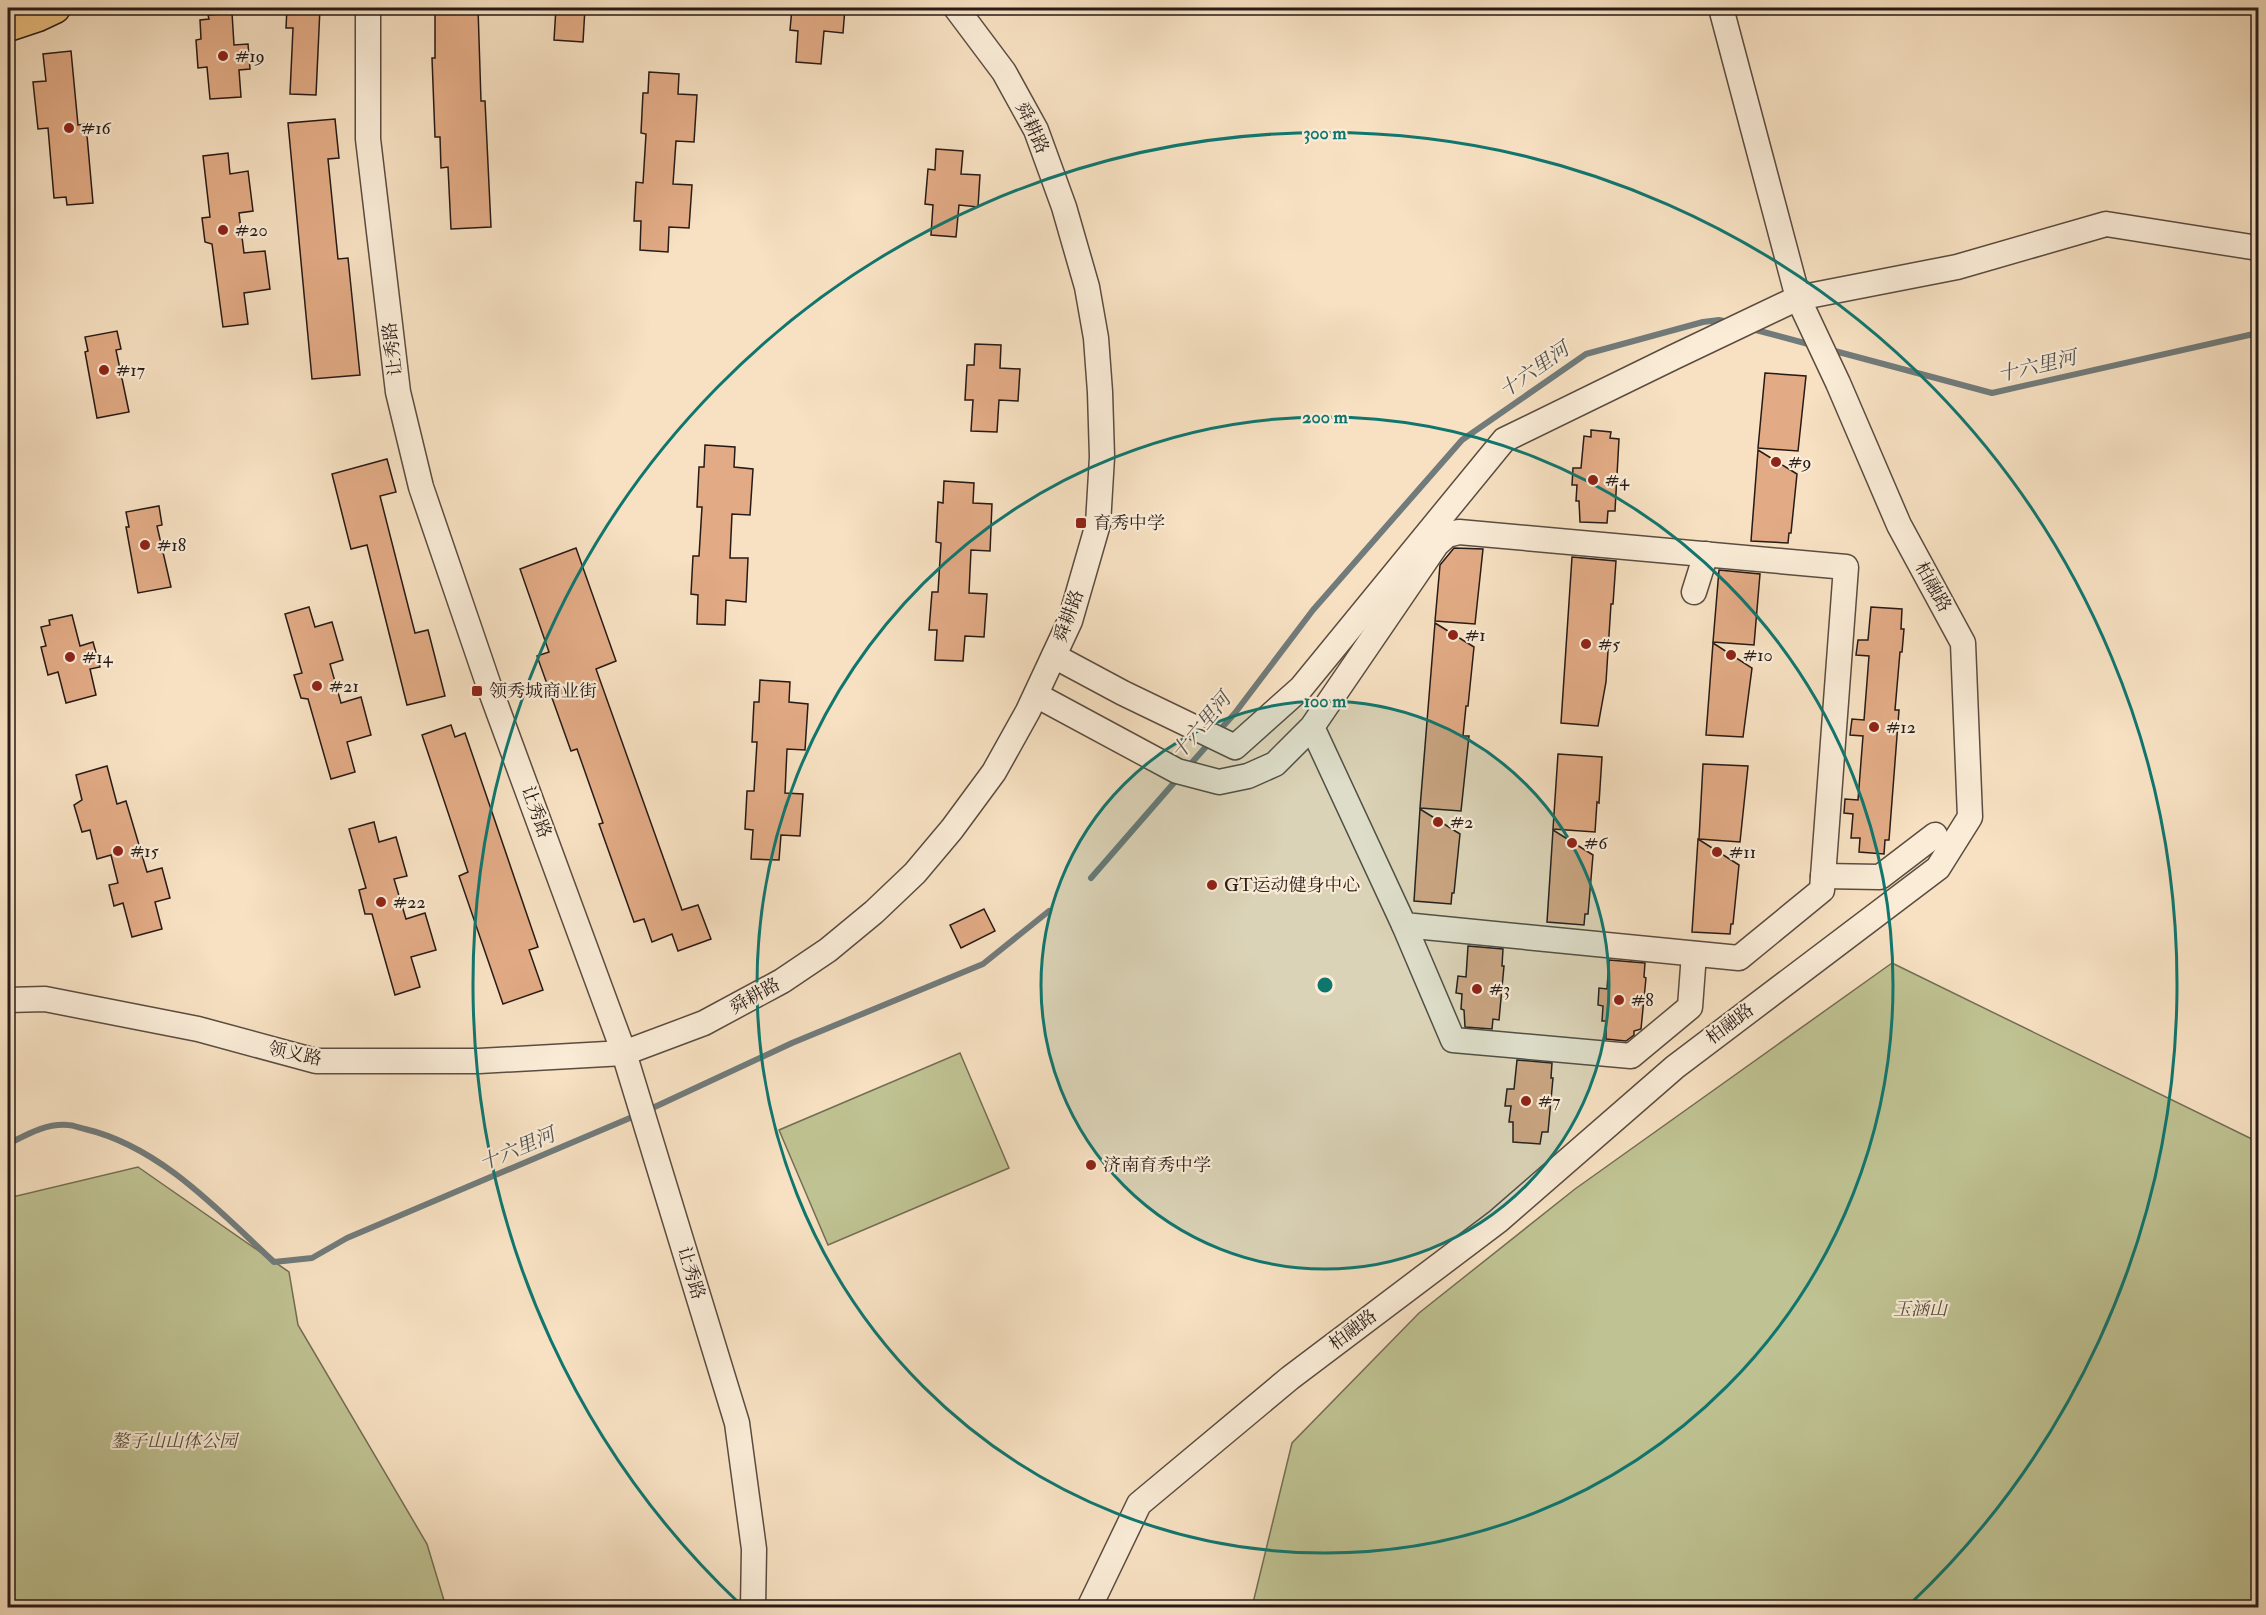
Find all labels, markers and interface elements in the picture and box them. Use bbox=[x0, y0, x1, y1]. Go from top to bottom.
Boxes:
place label: #19 bbox=[235, 45, 265, 68]
marker: #19 bbox=[216, 49, 230, 63]
street label: 舜耕路 bbox=[1010, 99, 1054, 157]
place label: #16 bbox=[81, 117, 112, 140]
marker: #16 bbox=[62, 121, 76, 135]
text: 300 m bbox=[1303, 122, 1348, 145]
place label: #20 bbox=[235, 219, 268, 242]
marker: #20 bbox=[216, 223, 230, 237]
street label: 让秀路 bbox=[378, 321, 408, 377]
water label: 十六里河 bbox=[1494, 335, 1576, 403]
water label: 十六里河 bbox=[1995, 344, 2082, 387]
place label: #17 bbox=[116, 359, 145, 382]
marker: #17 bbox=[97, 363, 111, 377]
text: 200 m bbox=[1302, 406, 1349, 429]
place label: #9 bbox=[1788, 451, 1811, 474]
marker: #9 bbox=[1769, 455, 1783, 469]
place label: #4 bbox=[1605, 469, 1630, 492]
marker: #4 bbox=[1586, 473, 1600, 487]
place label: 育秀中学 bbox=[1093, 512, 1165, 535]
marker: 育秀中学 bbox=[1074, 516, 1088, 530]
place label: #18 bbox=[157, 534, 186, 557]
marker: #18 bbox=[138, 538, 152, 552]
street label: 柏融路 bbox=[1910, 558, 1956, 616]
street label: 舜耕路 bbox=[1049, 587, 1089, 645]
place label: #1 bbox=[1465, 624, 1486, 647]
marker: #1 bbox=[1446, 628, 1460, 642]
place label: #5 bbox=[1598, 633, 1620, 656]
marker: #5 bbox=[1579, 637, 1593, 651]
place label: #10 bbox=[1743, 644, 1773, 667]
place label: #14 bbox=[82, 646, 114, 669]
marker: #10 bbox=[1724, 648, 1738, 662]
marker: #14 bbox=[63, 650, 77, 664]
place label: #21 bbox=[329, 675, 359, 698]
marker: #21 bbox=[310, 679, 324, 693]
place label: 领秀城商业街 bbox=[489, 680, 597, 703]
marker: 领秀城商业街 bbox=[470, 684, 484, 698]
water label: 十六里河 bbox=[1166, 685, 1238, 765]
text: 100 m bbox=[1304, 690, 1347, 713]
place label: #12 bbox=[1886, 716, 1916, 739]
marker: #12 bbox=[1867, 720, 1881, 734]
street label: 让秀路 bbox=[516, 783, 556, 841]
place label: #2 bbox=[1450, 811, 1473, 834]
marker: #2 bbox=[1431, 815, 1445, 829]
place label: #6 bbox=[1584, 832, 1608, 855]
marker: #6 bbox=[1565, 836, 1579, 850]
place label: #15 bbox=[130, 840, 159, 863]
place label: #11 bbox=[1729, 841, 1756, 864]
marker: #15 bbox=[111, 844, 125, 858]
marker: #11 bbox=[1710, 845, 1724, 859]
place label: GT运动健身中心 bbox=[1224, 874, 1361, 897]
marker: GT运动健身中心 bbox=[1205, 878, 1219, 892]
place label: #22 bbox=[393, 891, 426, 914]
marker: #22 bbox=[374, 895, 388, 909]
street label: 舜耕路 bbox=[726, 973, 784, 1019]
centre of rings bbox=[1315, 975, 1335, 995]
place label: #3 bbox=[1489, 978, 1510, 1001]
marker: #3 bbox=[1470, 982, 1484, 996]
place label: #8 bbox=[1631, 989, 1654, 1012]
marker: #8 bbox=[1612, 993, 1626, 1007]
street label: 柏融路 bbox=[1702, 999, 1758, 1049]
street label: 领义路 bbox=[266, 1037, 324, 1071]
place label: #7 bbox=[1538, 1090, 1561, 1113]
marker: #7 bbox=[1519, 1094, 1533, 1108]
water label: 十六里河 bbox=[475, 1121, 561, 1176]
place label: 济南育秀中学 bbox=[1103, 1154, 1211, 1177]
marker: 济南育秀中学 bbox=[1084, 1158, 1098, 1172]
street label: 让秀路 bbox=[672, 1244, 710, 1302]
park label: 玉涵山 bbox=[1893, 1298, 1949, 1321]
street label: 柏融路 bbox=[1325, 1305, 1381, 1355]
park label: 鏊子山山体公园 bbox=[111, 1430, 240, 1453]

